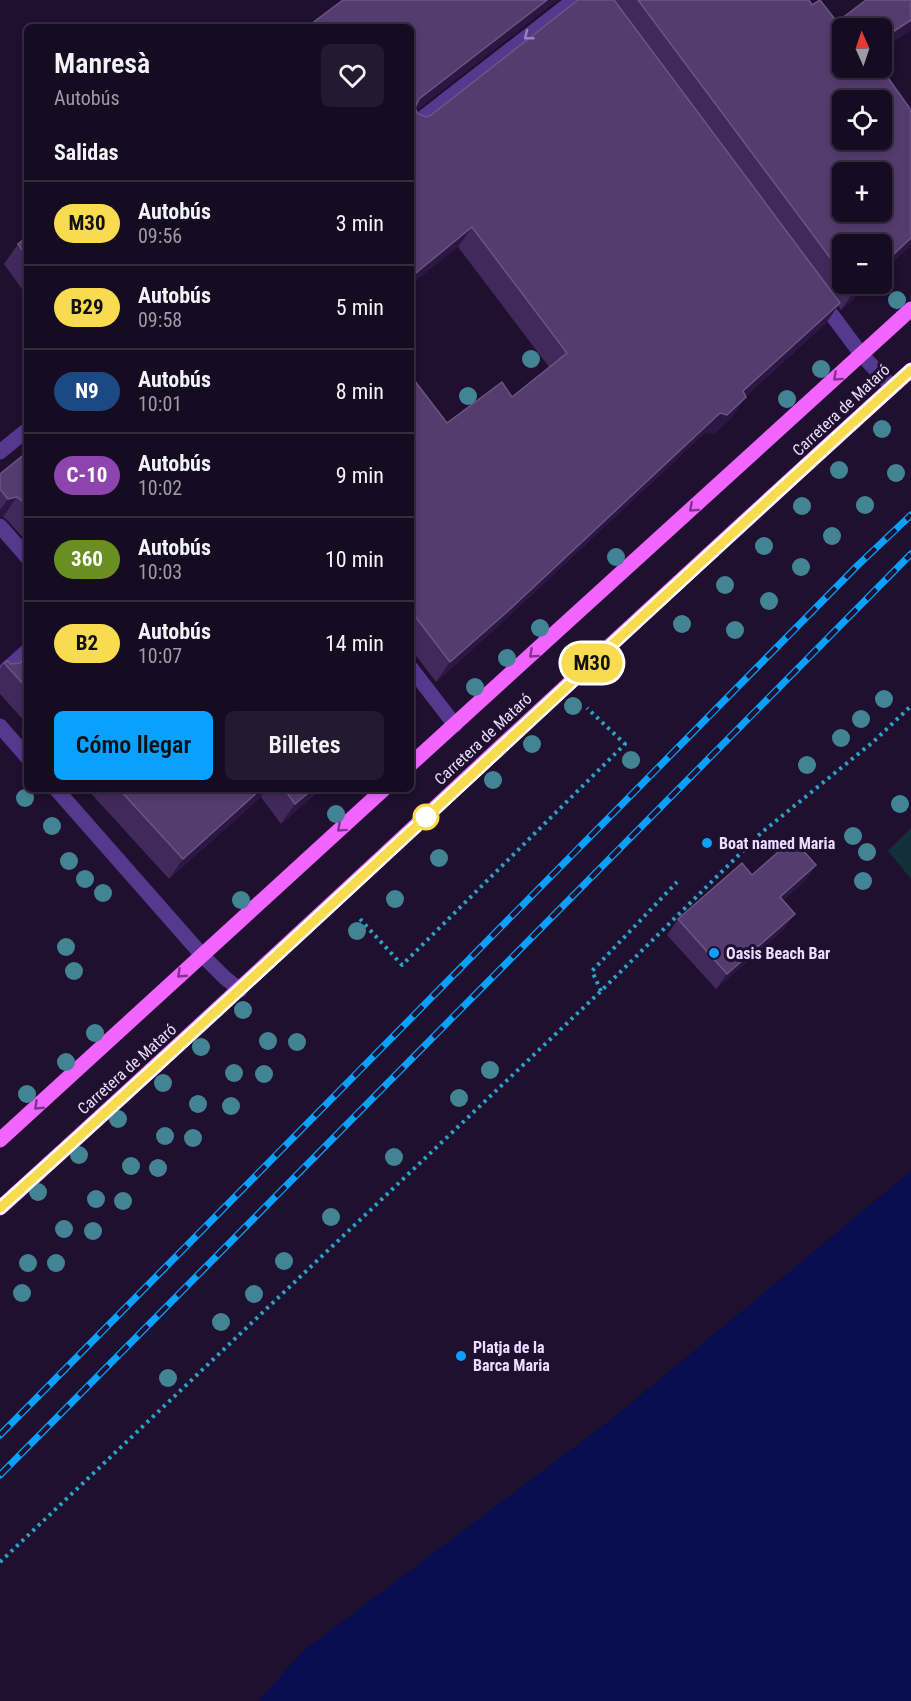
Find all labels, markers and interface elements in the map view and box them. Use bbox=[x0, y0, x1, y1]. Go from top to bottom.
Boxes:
north arrow bbox=[832, 18, 892, 78]
map controls bbox=[832, 18, 892, 294]
one-way arrow bbox=[523, 29, 534, 40]
button: heart bbox=[321, 44, 384, 107]
text: Manresà bbox=[54, 47, 150, 80]
text: Autobús bbox=[54, 86, 120, 110]
button: locate bbox=[832, 90, 892, 150]
text: Salidas bbox=[54, 140, 119, 165]
button: + bbox=[832, 162, 892, 222]
text: Autobús bbox=[138, 199, 211, 224]
text: M30 bbox=[68, 211, 106, 235]
text: 3 min bbox=[336, 211, 384, 236]
text: 09:56 bbox=[138, 224, 182, 248]
button: − bbox=[832, 234, 892, 294]
text: Autobús bbox=[138, 283, 211, 308]
text: B29 bbox=[70, 295, 104, 319]
text: 5 min bbox=[336, 295, 384, 320]
text: 09:58 bbox=[138, 308, 182, 332]
street label: Carretera de Mataró bbox=[788, 360, 894, 460]
text: Autobús bbox=[138, 367, 211, 392]
one-way arrow bbox=[833, 370, 843, 381]
text: N9 bbox=[75, 379, 99, 403]
text: 8 min bbox=[336, 379, 384, 404]
text: 10:01 bbox=[138, 392, 182, 416]
text: Autobús bbox=[138, 451, 211, 476]
text: C-10 bbox=[67, 463, 107, 487]
text: 9 min bbox=[336, 463, 384, 488]
text: 10:02 bbox=[138, 476, 182, 500]
one-way arrow bbox=[689, 501, 699, 512]
text: Autobús bbox=[138, 535, 211, 560]
text: 360 bbox=[71, 547, 103, 571]
text: 10 min bbox=[325, 547, 384, 572]
text: 10:03 bbox=[138, 560, 182, 584]
text: Autobús bbox=[138, 619, 211, 644]
text: B2 bbox=[76, 631, 98, 655]
text: 14 min bbox=[325, 631, 384, 656]
text: 10:07 bbox=[138, 644, 182, 668]
line badge: M30 bbox=[558, 644, 626, 682]
one-way arrow bbox=[529, 647, 540, 658]
text: M30 bbox=[573, 651, 611, 675]
street label: Carretera de Mataró bbox=[430, 689, 536, 789]
button: Cómo llegar bbox=[54, 711, 213, 780]
button: Billetes bbox=[225, 711, 384, 780]
unlabelled marker bbox=[413, 804, 439, 830]
one-way arrow bbox=[337, 821, 348, 832]
place label: Boat named Maria bbox=[719, 834, 836, 853]
marker: Boat named Maria bbox=[700, 836, 714, 850]
place label: Oasis Beach Bar bbox=[726, 944, 830, 963]
marker: Oasis Beach Bar bbox=[707, 946, 721, 960]
one-way arrow bbox=[178, 967, 188, 978]
street label: Carretera de Mataró bbox=[74, 1020, 180, 1118]
one-way arrow bbox=[34, 1099, 44, 1110]
place label: Platja de la Barca Maria bbox=[473, 1338, 550, 1375]
marker: Platja de la Barca Maria bbox=[454, 1349, 468, 1363]

